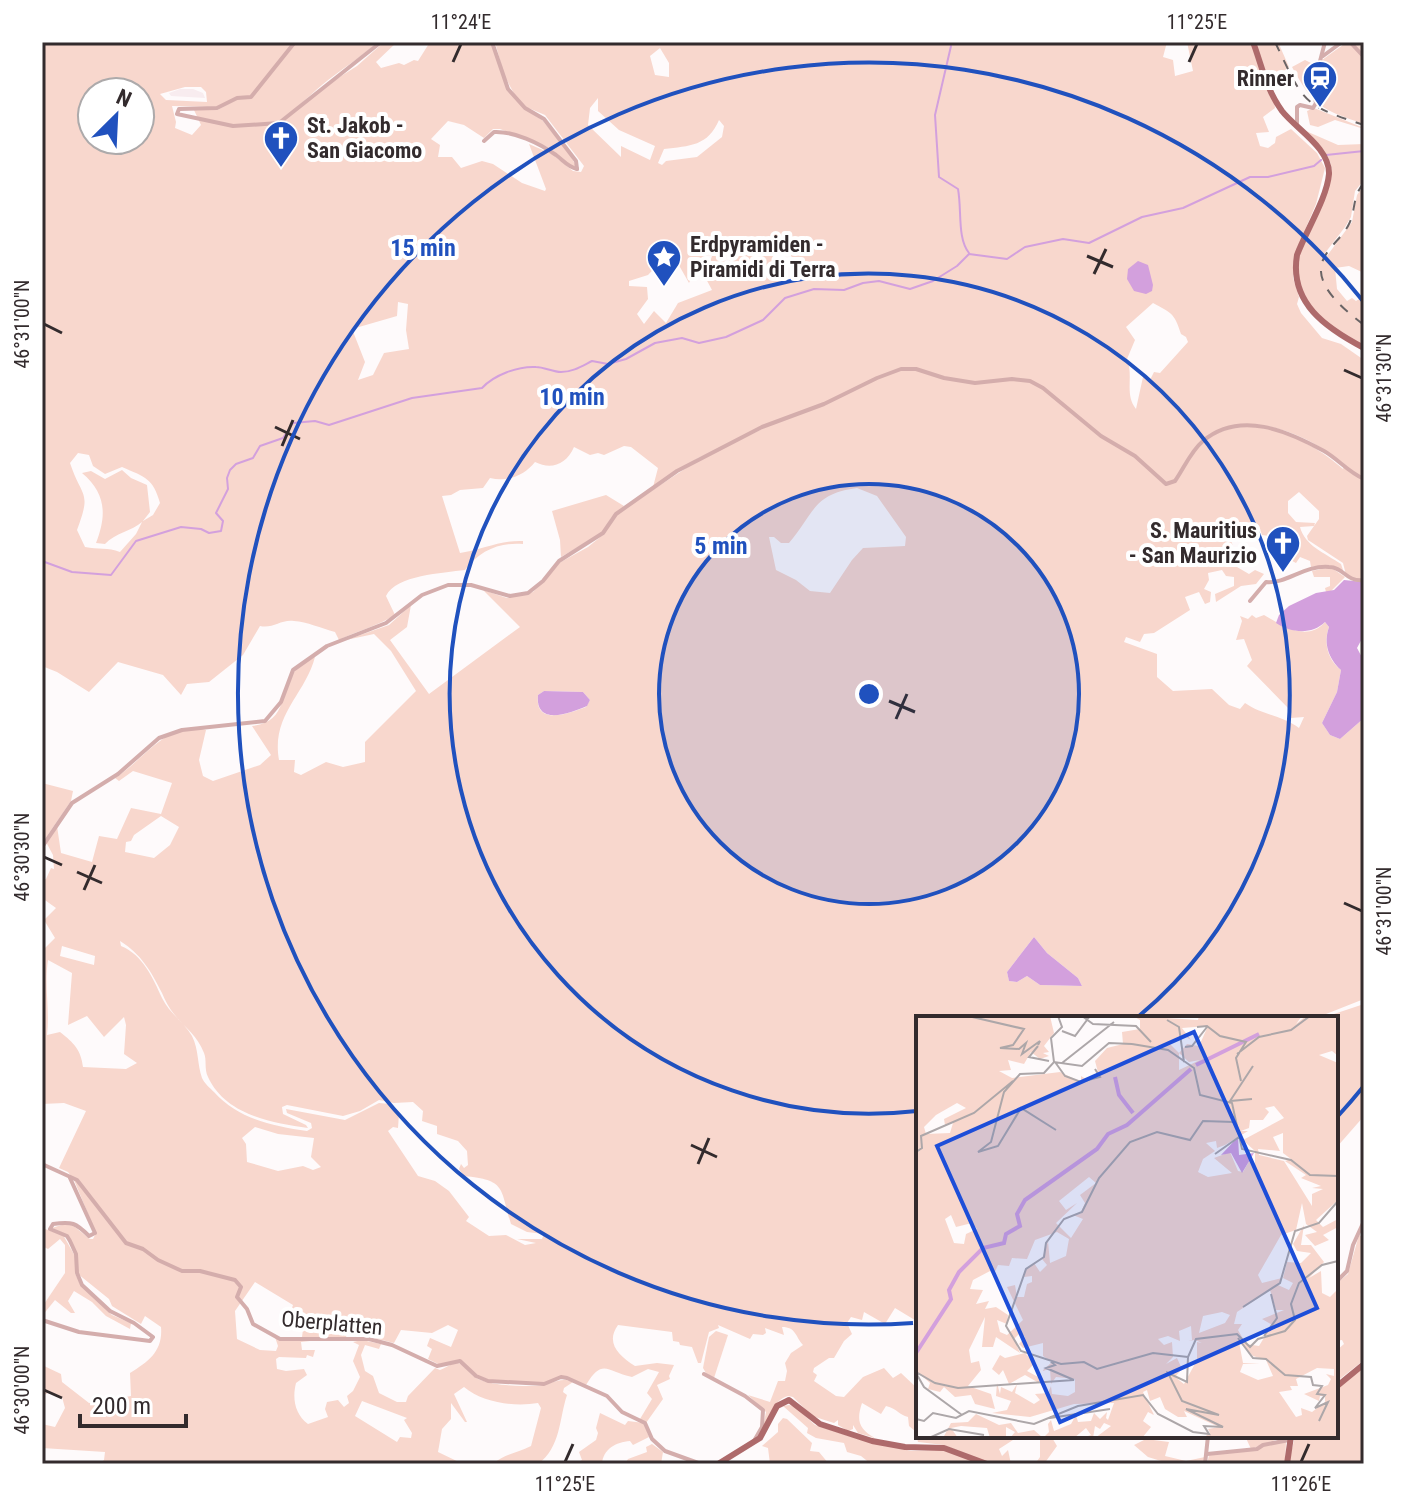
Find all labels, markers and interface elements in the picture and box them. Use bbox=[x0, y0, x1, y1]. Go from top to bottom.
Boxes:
text: 11°24'E bbox=[431, 10, 491, 34]
text: 11°25'E bbox=[1167, 10, 1227, 34]
station icon: Rinner bbox=[1301, 59, 1339, 109]
place label: Rinner bbox=[1237, 66, 1294, 91]
north arrow bbox=[76, 76, 156, 156]
text: N bbox=[113, 84, 135, 112]
place label: St. Jakob - San Giacomo bbox=[307, 113, 422, 163]
church icon: St. Jakob - San Giacomo bbox=[262, 119, 300, 169]
place label: Erdpyramiden - Piramidi di Terra bbox=[690, 232, 836, 282]
text: 15 min bbox=[390, 234, 456, 262]
place icon: Erdpyramiden - Piramidi di Terra bbox=[645, 238, 683, 288]
text: 46°31'00"N bbox=[10, 279, 34, 369]
text: 46°31'30"N bbox=[1372, 333, 1396, 423]
text: 10 min bbox=[539, 383, 605, 411]
place label: S. Mauritius - San Maurizio bbox=[1129, 518, 1257, 568]
church icon: S. Mauritius - San Maurizio bbox=[1264, 524, 1302, 574]
text: 5 min bbox=[694, 532, 748, 560]
centre of rings bbox=[855, 680, 883, 708]
text: 46°30'30"N bbox=[10, 812, 34, 902]
text: 46°31'00"N bbox=[1372, 866, 1396, 956]
inset map bbox=[916, 1016, 1338, 1438]
street label: Oberplatten bbox=[280, 1306, 384, 1340]
text: 46°30'00"N bbox=[10, 1345, 34, 1435]
scale bar bbox=[80, 1378, 186, 1428]
text: 200 m bbox=[92, 1392, 151, 1420]
text: 11°25'E bbox=[535, 1472, 595, 1496]
text: 11°26'E bbox=[1271, 1472, 1331, 1496]

